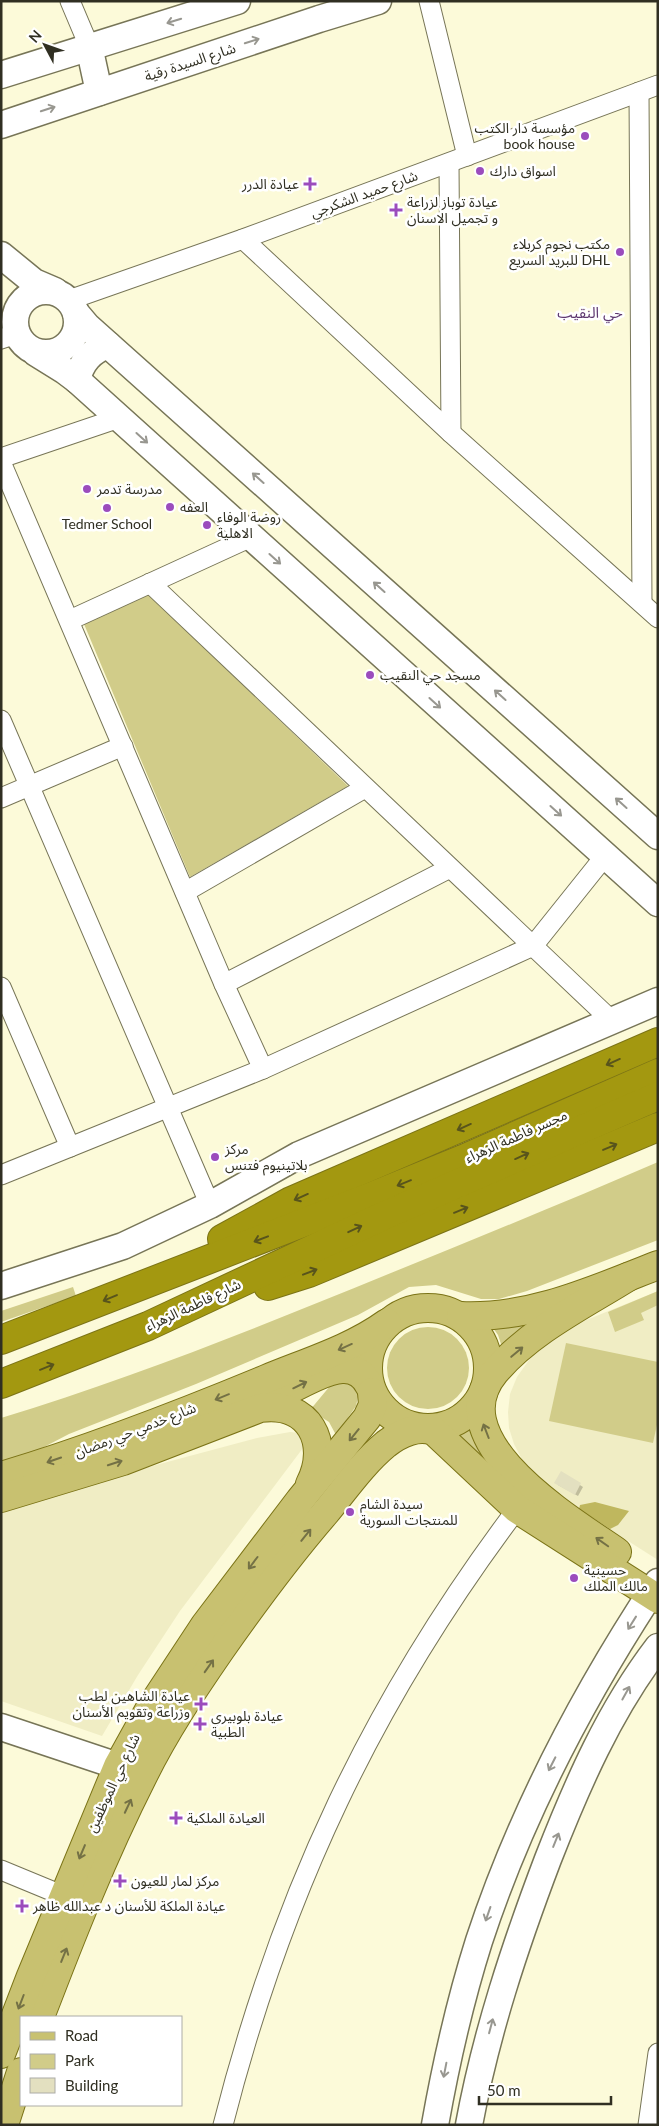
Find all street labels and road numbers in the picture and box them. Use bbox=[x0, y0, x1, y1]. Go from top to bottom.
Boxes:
street label: شارع السيدة رقية bbox=[142, 39, 238, 87]
street label: شارع حميد الشكرجي bbox=[308, 166, 421, 224]
street label: مجسر فاطمة الزهراء bbox=[462, 1105, 570, 1167]
street label: شارع فاطمة الزهراء bbox=[142, 1275, 245, 1337]
street label: شارع خدمي حي رمضان bbox=[72, 1399, 199, 1464]
street label: شارع حي الموظفين bbox=[82, 1731, 146, 1836]

